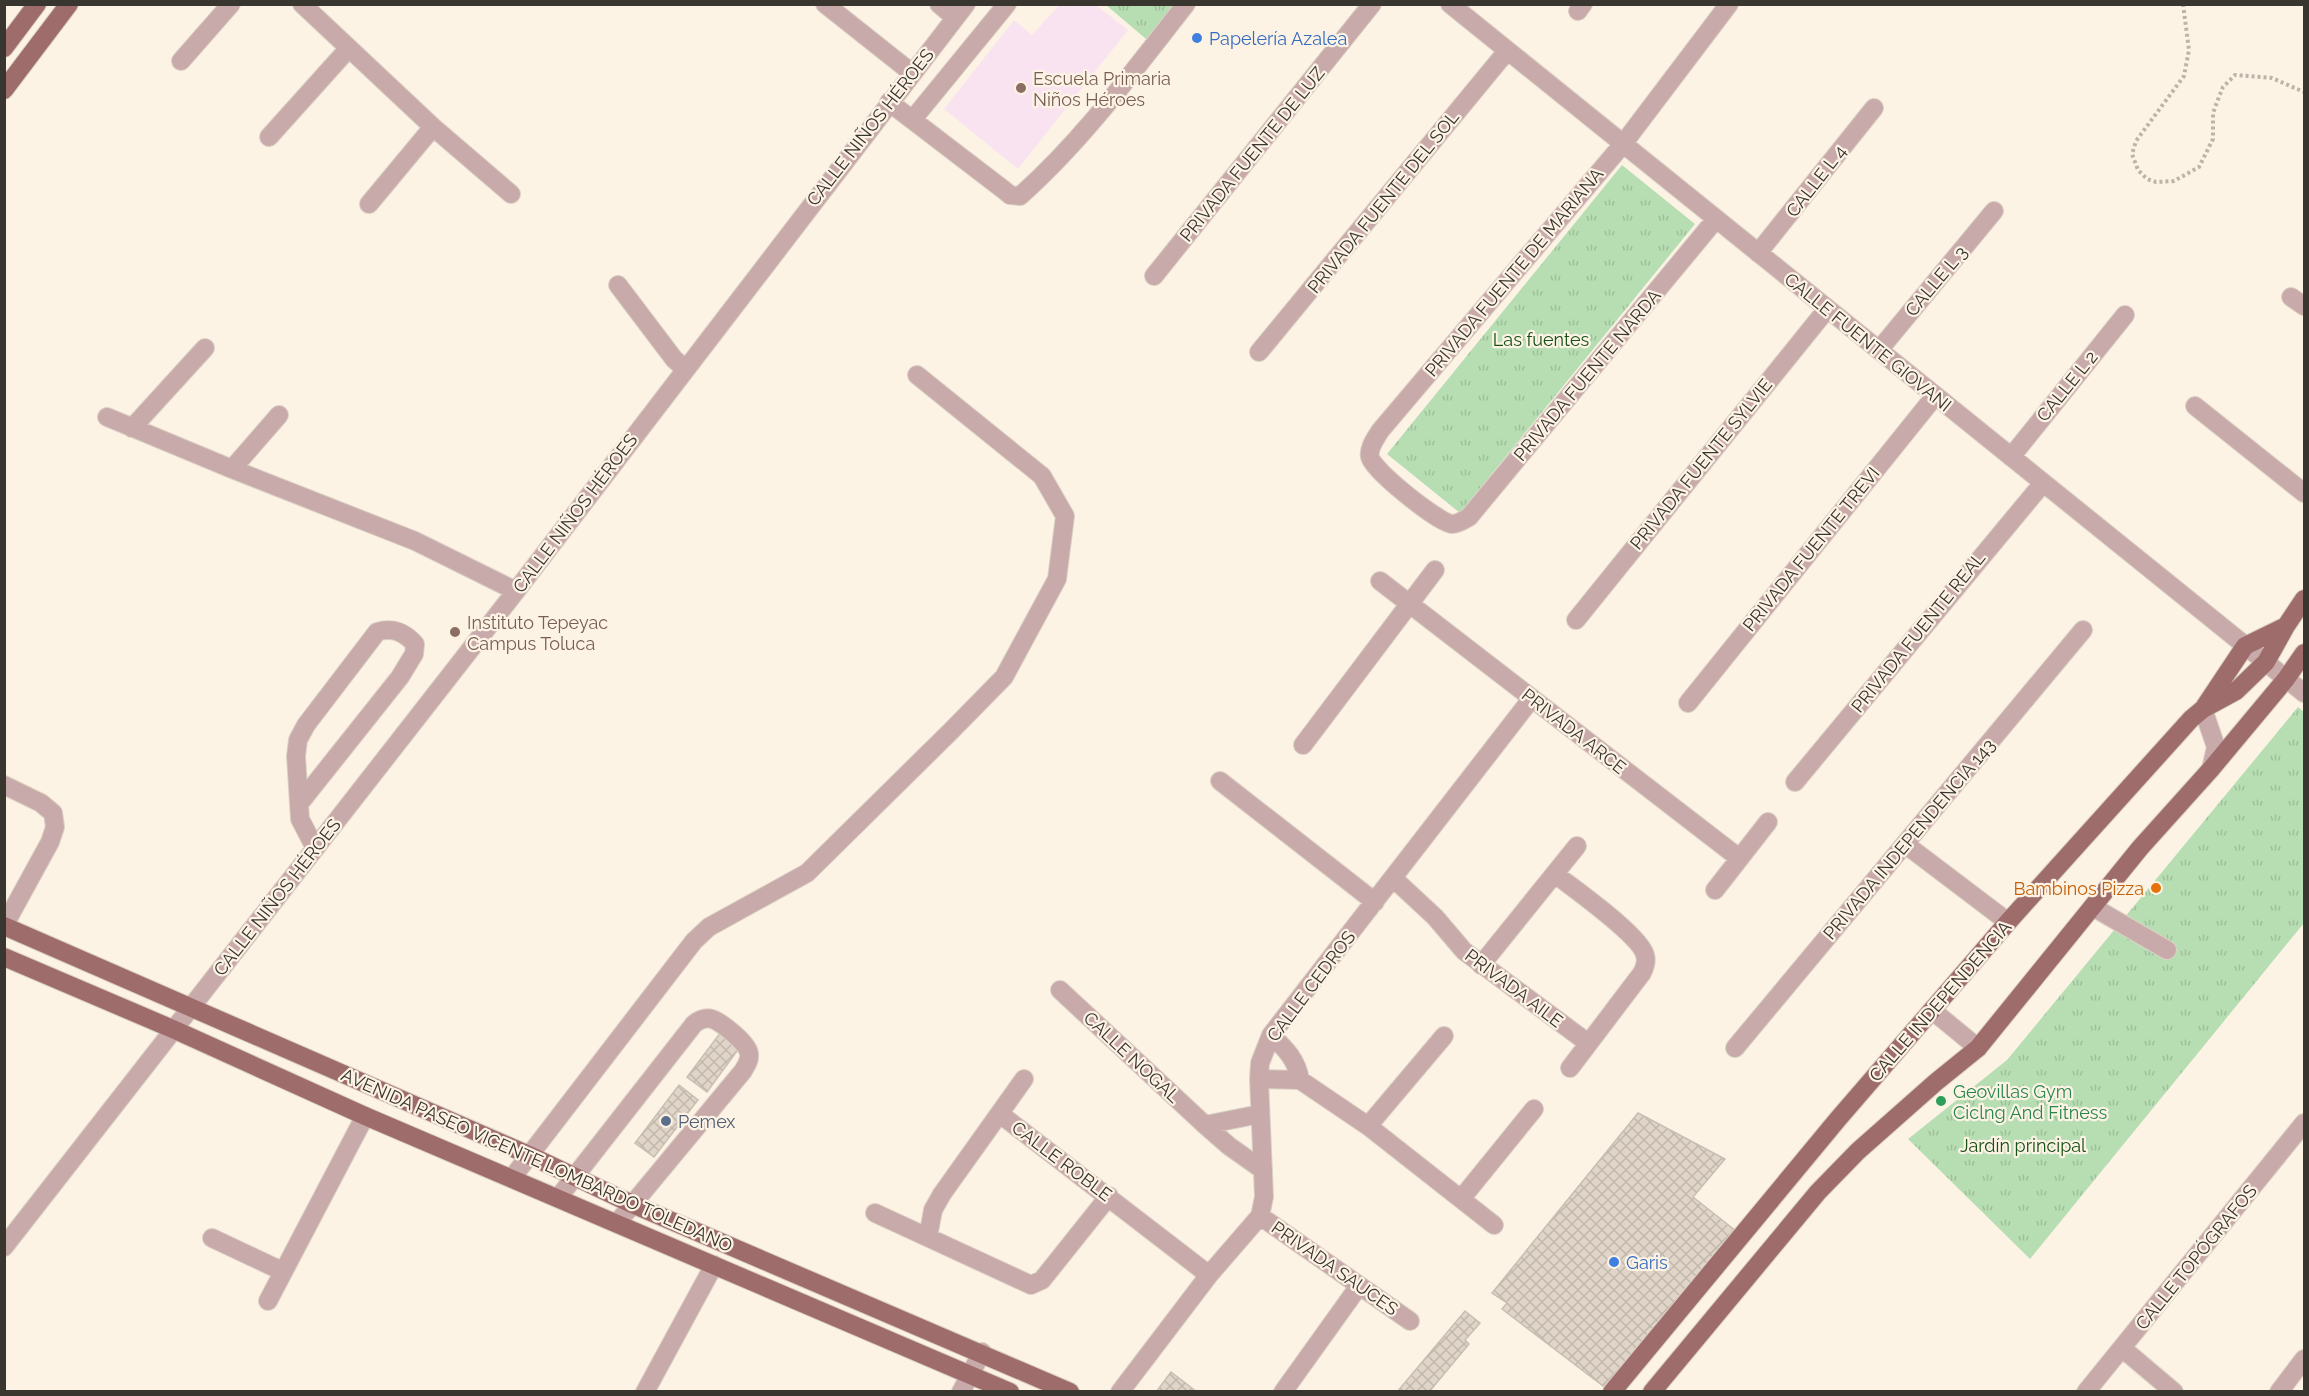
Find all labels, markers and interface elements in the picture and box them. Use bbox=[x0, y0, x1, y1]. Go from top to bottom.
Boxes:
place label: Papelería Azalea bbox=[1209, 28, 1347, 49]
marker: Papelería Azalea bbox=[1190, 31, 1204, 45]
street label: CALLE NIÑOS HÉROES bbox=[801, 44, 938, 210]
street label: PRIVADA FUENTE DE LUZ bbox=[1175, 63, 1329, 245]
place label: Escuela Primaria Niños Héroes bbox=[1033, 68, 1171, 110]
marker: Escuela Primaria Niños Héroes bbox=[1014, 81, 1028, 95]
street label: PRIVADA FUENTE DEL SOL bbox=[1303, 106, 1463, 297]
street label: CALLE L 4 bbox=[1781, 141, 1851, 221]
street label: PRIVADA FUENTE DE MARIANA bbox=[1421, 163, 1607, 381]
street label: CALLE L 3 bbox=[1901, 242, 1971, 320]
street label: CALLE FUENTE GIOVANI bbox=[1780, 268, 1956, 416]
street label: PRIVADA FUENTE NARDA bbox=[1509, 285, 1665, 465]
park label: Las fuentes bbox=[1493, 329, 1589, 350]
street label: CALLE L 2 bbox=[2032, 346, 2102, 426]
street label: PRIVADA FUENTE SYLVIE bbox=[1626, 374, 1776, 554]
street label: CALLE NIÑOS HÉROES bbox=[508, 429, 642, 597]
street label: PRIVADA FUENTE TREVI bbox=[1738, 463, 1884, 635]
street label: PRIVADA FUENTE REAL bbox=[1847, 547, 1990, 716]
place label: Instituto Tepeyac Campus Toluca bbox=[467, 612, 608, 654]
marker: Instituto Tepeyac Campus Toluca bbox=[448, 625, 462, 639]
street label: PRIVADA ARCE bbox=[1518, 684, 1630, 778]
street label: PRIVADA INDEPENDENCIA 143 bbox=[1819, 734, 1999, 944]
street label: CALLE NIÑOS HÉROES bbox=[208, 814, 345, 980]
place label: Bambinos Pizza bbox=[2014, 878, 2144, 899]
marker: Bambinos Pizza bbox=[2149, 881, 2163, 895]
street label: CALLE INDEPENDENCIA bbox=[1865, 916, 2015, 1086]
street label: CALLE CEDROS bbox=[1263, 926, 1360, 1046]
street label: PRIVADA AILE bbox=[1461, 944, 1567, 1032]
street label: CALLE NOGAL bbox=[1080, 1007, 1185, 1107]
street label: AVENIDA PASEO VICENTE LOMBARDO TOLEDANO bbox=[338, 1064, 736, 1256]
place label: Geovillas Gym Ciclng And Fitness bbox=[1953, 1081, 2107, 1123]
marker: Geovillas Gym Ciclng And Fitness bbox=[1934, 1094, 1948, 1108]
place label: Pemex bbox=[678, 1111, 735, 1132]
marker: Pemex bbox=[659, 1114, 673, 1128]
street label: CALLE ROBLE bbox=[1008, 1117, 1116, 1205]
park label: Jardín principal bbox=[1960, 1135, 2086, 1156]
street label: CALLE TOPÓGRAFOS bbox=[2130, 1180, 2261, 1334]
street label: PRIVADA SAUCES bbox=[1268, 1217, 1402, 1319]
place label: Garis bbox=[1626, 1252, 1668, 1273]
marker: Garis bbox=[1607, 1255, 1621, 1269]

